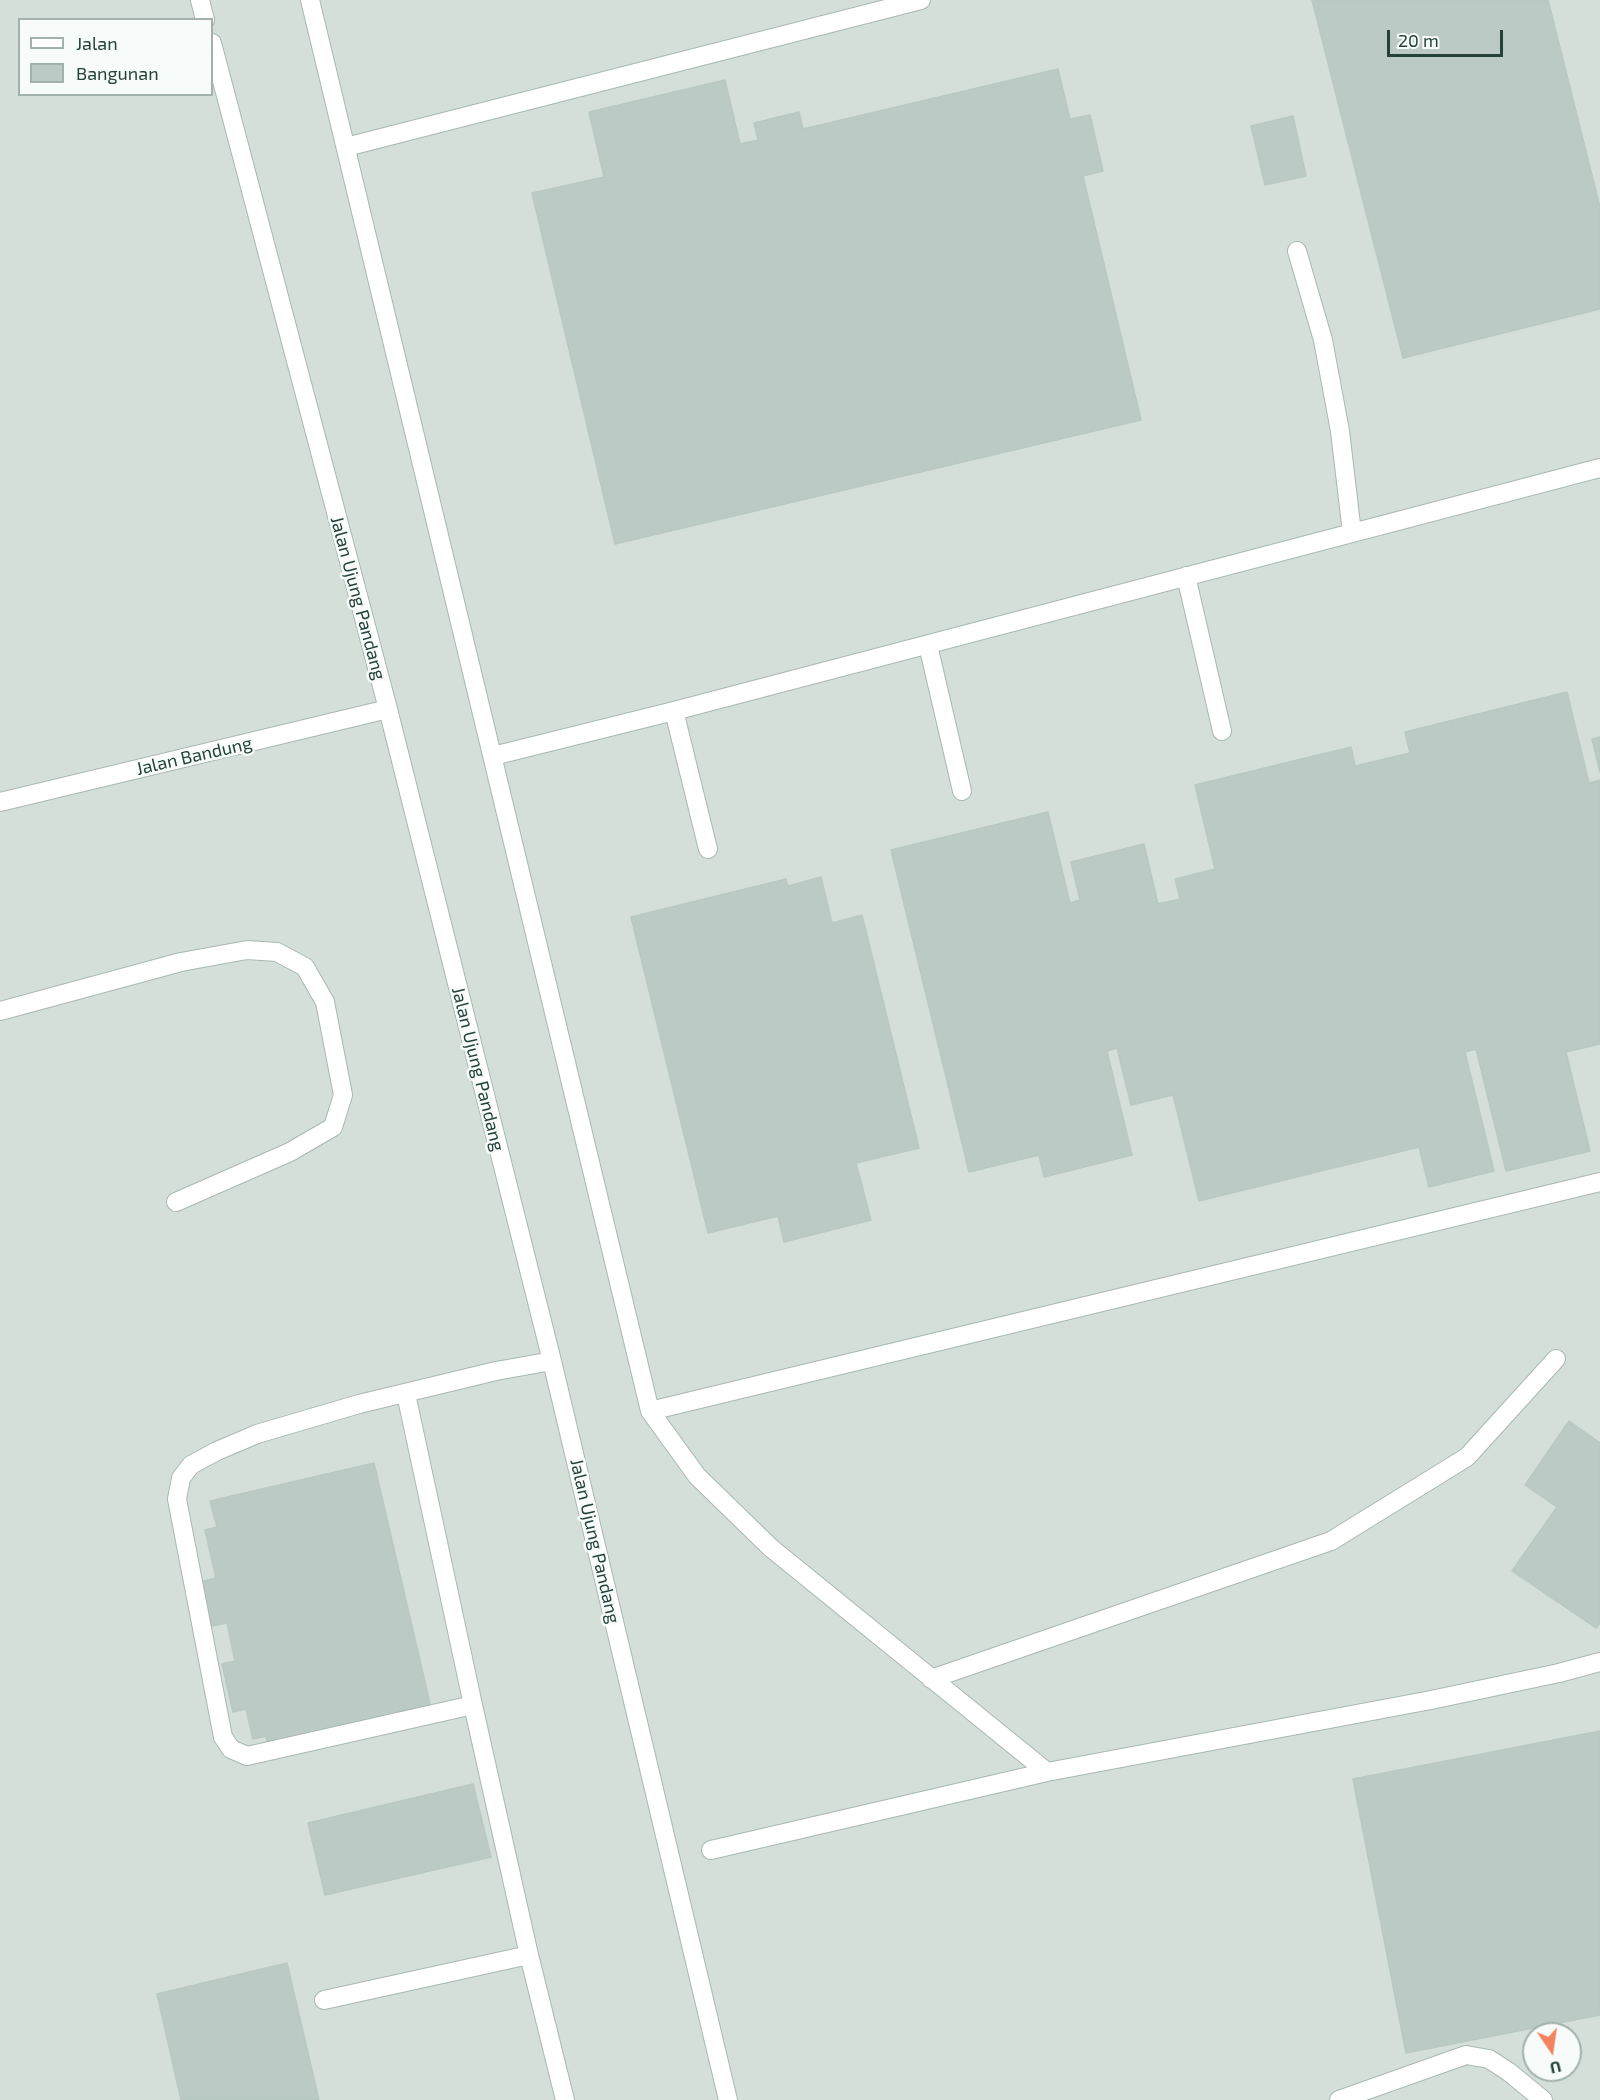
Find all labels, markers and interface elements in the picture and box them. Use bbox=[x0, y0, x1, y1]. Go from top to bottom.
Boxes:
legend bbox=[18, 18, 213, 96]
scale bar bbox=[1390, 18, 1506, 56]
text: 20 m bbox=[1398, 29, 1439, 51]
text: Jalan bbox=[76, 32, 118, 54]
text: Bangunan bbox=[76, 62, 159, 84]
street label: Jalan Ujung Pandang bbox=[326, 514, 390, 682]
street label: Jalan Bandung bbox=[134, 732, 254, 780]
street label: Jalan Ujung Pandang bbox=[447, 985, 509, 1153]
street label: Jalan Ujung Pandang bbox=[566, 1456, 624, 1626]
north arrow bbox=[1522, 2022, 1582, 2082]
text: U bbox=[1548, 2058, 1563, 2079]

